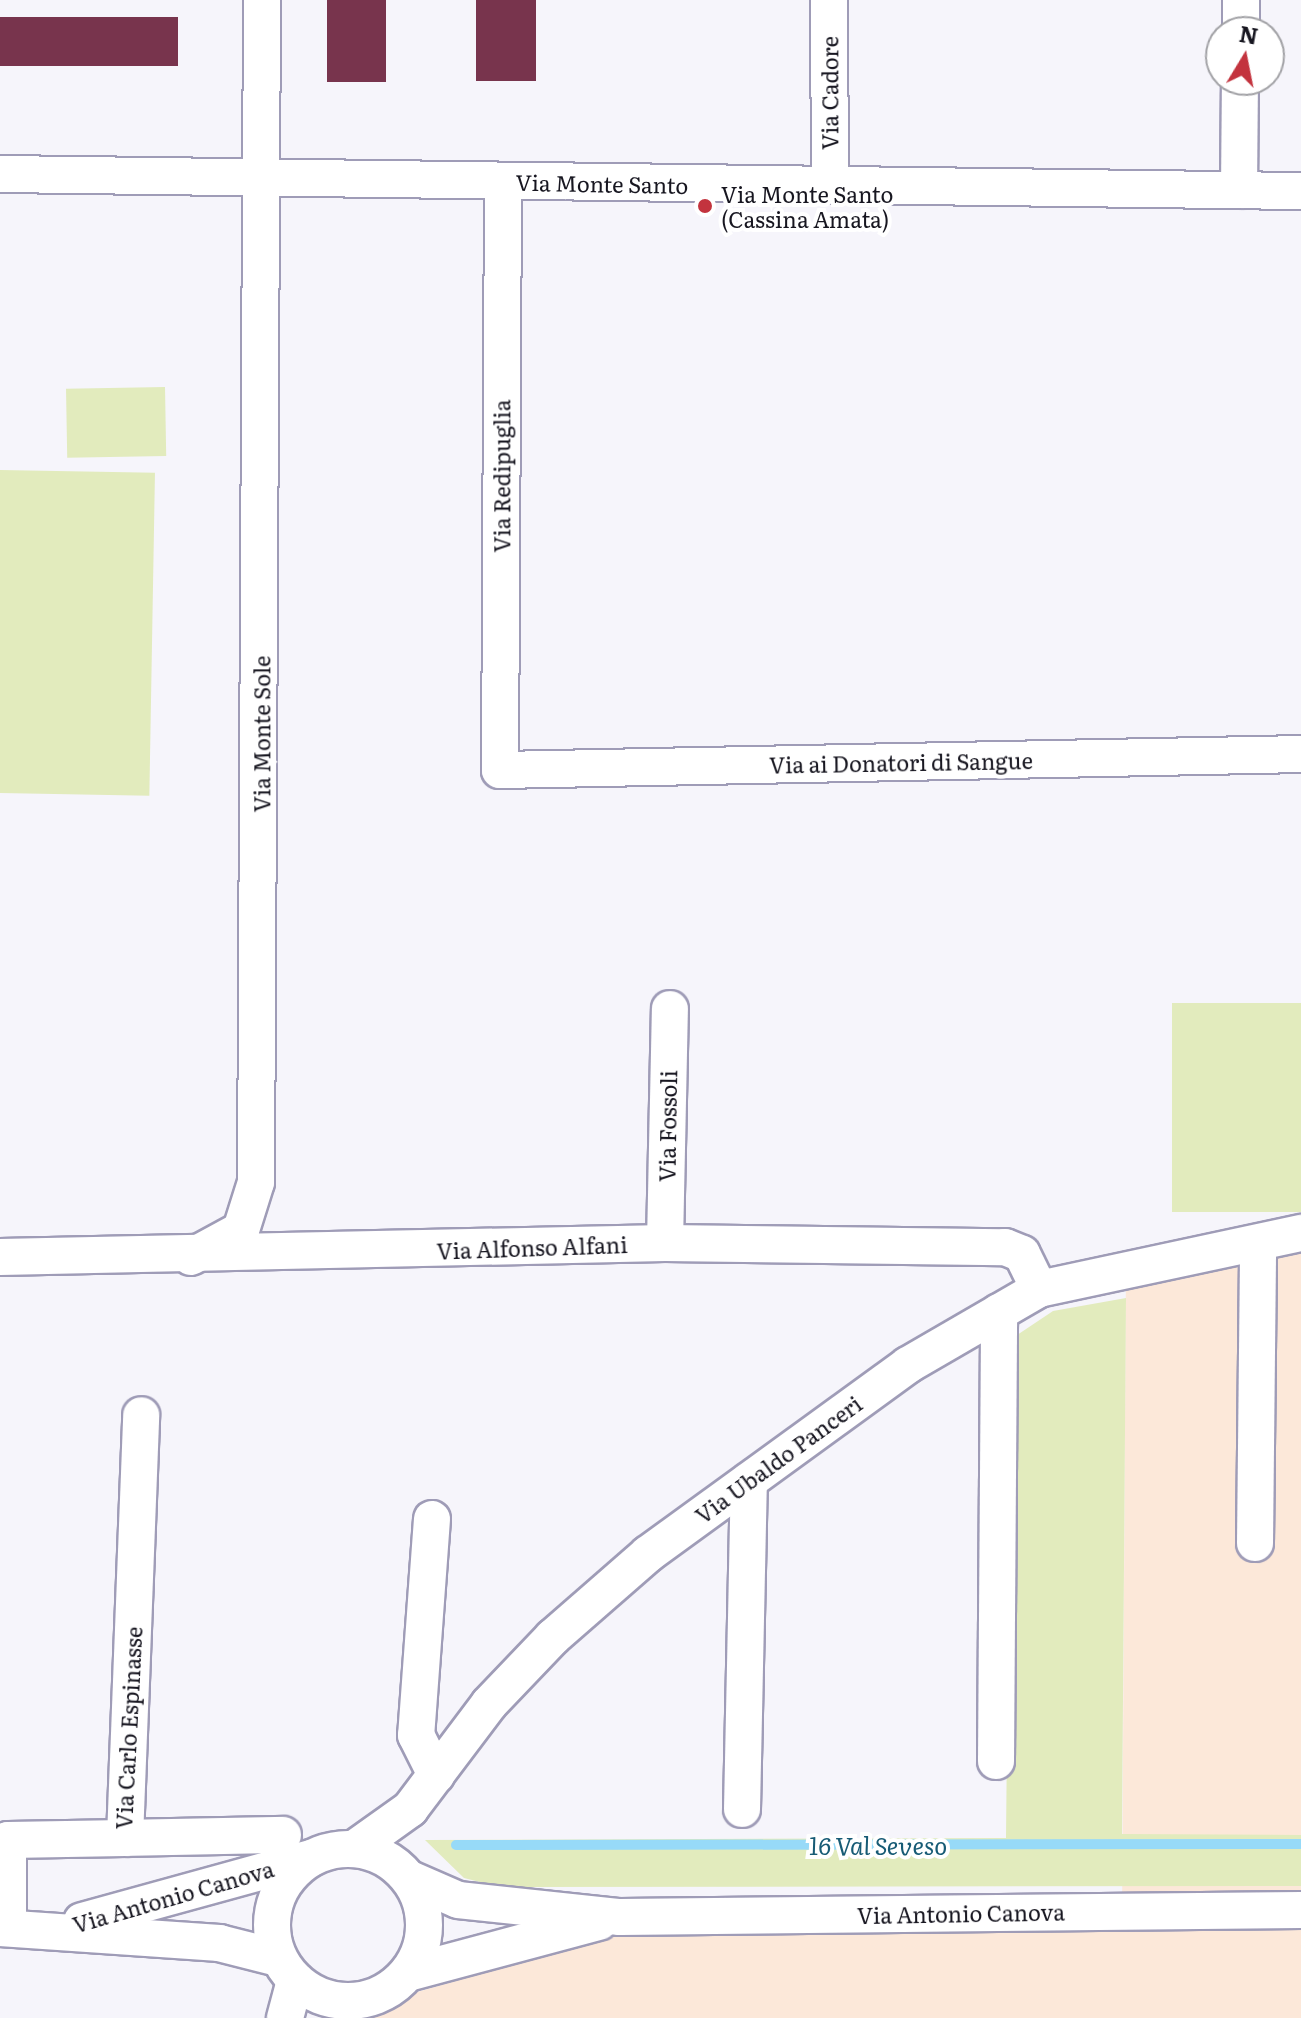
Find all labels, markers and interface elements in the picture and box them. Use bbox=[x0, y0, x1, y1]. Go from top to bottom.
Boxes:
north arrow bbox=[1205, 16, 1285, 96]
text: N bbox=[1237, 16, 1261, 52]
street label: Via Cadore bbox=[816, 36, 842, 150]
street label: Via Monte Santo bbox=[516, 168, 688, 198]
place label: Via Monte Santo (Cassina Amata) bbox=[721, 180, 893, 232]
marker: Via Monte Santo (Cassina Amata) bbox=[696, 197, 714, 215]
street label: Via Redipuglia bbox=[488, 399, 514, 553]
street label: Via Monte Sole bbox=[248, 656, 274, 812]
street label: Via ai Donatori di Sangue bbox=[769, 746, 1033, 778]
street label: Via Fossoli bbox=[653, 1070, 681, 1182]
street label: Via Alfonso Alfani bbox=[436, 1230, 628, 1264]
street label: Via Ubaldo Panceri bbox=[690, 1390, 866, 1528]
street label: Via Carlo Espinasse bbox=[110, 1626, 146, 1830]
water label: 16 Val Seveso bbox=[809, 1831, 947, 1859]
street label: Via Antonio Canova bbox=[69, 1855, 277, 1937]
street label: Via Antonio Canova bbox=[857, 1898, 1065, 1928]

